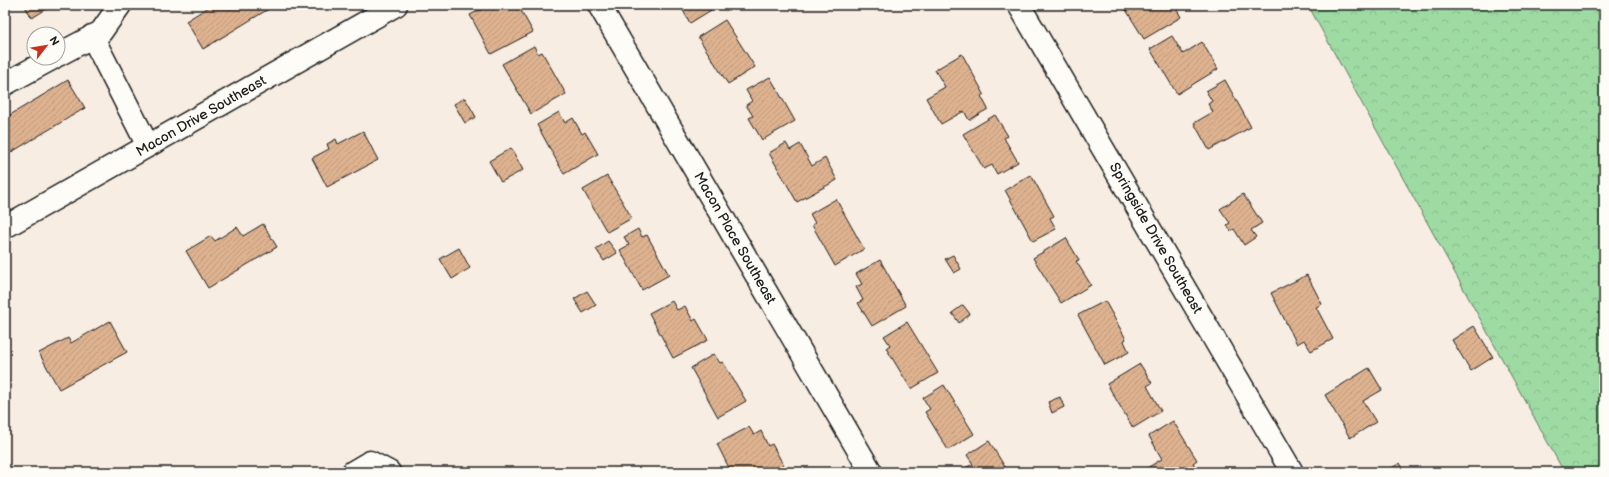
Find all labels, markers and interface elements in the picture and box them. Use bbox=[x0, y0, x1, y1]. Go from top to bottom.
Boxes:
north arrow bbox=[26, 26, 66, 66]
text: N bbox=[46, 34, 62, 48]
street label: Macon Drive Southeast bbox=[133, 72, 270, 160]
street label: Springside Drive Southeast bbox=[1106, 160, 1207, 317]
street label: Macon Place Southeast bbox=[690, 169, 780, 308]

